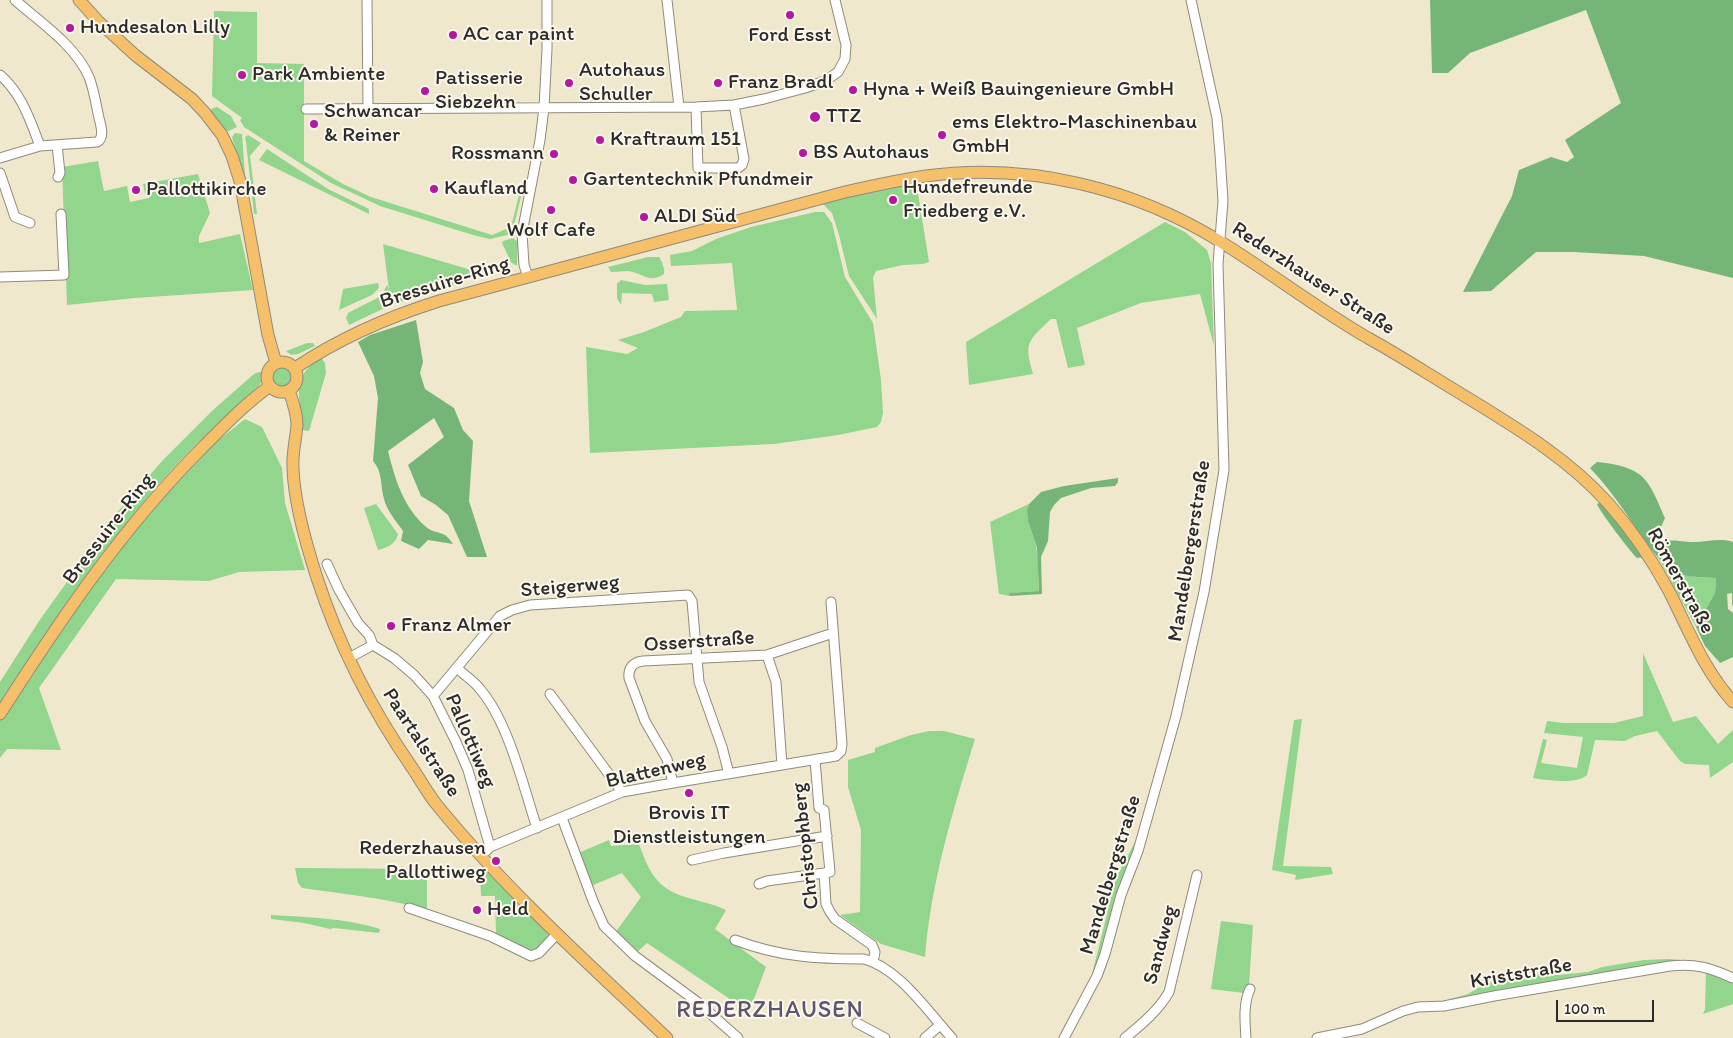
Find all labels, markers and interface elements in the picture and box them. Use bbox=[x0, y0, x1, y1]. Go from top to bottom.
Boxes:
marker: Ford Esst bbox=[784, 9, 796, 21]
place label: Hundesalon Lilly bbox=[80, 15, 230, 41]
marker: Hundesalon Lilly bbox=[64, 22, 76, 34]
place label: AC car paint bbox=[463, 22, 574, 48]
place label: Ford Esst bbox=[748, 23, 832, 49]
marker: AC car paint bbox=[447, 29, 459, 41]
place label: Autohaus Schuller bbox=[579, 58, 665, 108]
place label: Park Ambiente bbox=[252, 62, 385, 88]
place label: Patisserie Siebzehn bbox=[435, 66, 523, 116]
marker: Park Ambiente bbox=[236, 69, 248, 81]
place label: Franz Bradl bbox=[728, 70, 834, 96]
marker: Autohaus Schuller bbox=[563, 77, 575, 89]
marker: Franz Bradl bbox=[712, 77, 724, 89]
place label: Hyna + Weiß Bauingenieure GmbH bbox=[863, 77, 1174, 103]
marker: Hyna + Weiß Bauingenieure GmbH bbox=[847, 84, 859, 96]
marker: Patisserie Siebzehn bbox=[419, 85, 431, 97]
place label: Schwancar & Reiner bbox=[324, 99, 422, 149]
place label: TTZ bbox=[826, 104, 862, 130]
marker: TTZ bbox=[808, 110, 822, 124]
place label: ems Elektro-Maschinenbau GmbH bbox=[952, 110, 1197, 160]
marker: Schwancar & Reiner bbox=[308, 118, 320, 130]
place label: Kraftraum 151 bbox=[610, 127, 741, 153]
marker: ems Elektro-Maschinenbau GmbH bbox=[936, 129, 948, 141]
marker: Kraftraum 151 bbox=[594, 134, 606, 146]
place label: BS Autohaus bbox=[813, 140, 929, 166]
place label: Rossmann bbox=[451, 141, 544, 167]
marker: BS Autohaus bbox=[797, 147, 809, 159]
marker: Rossmann bbox=[548, 148, 560, 160]
place label: Gartentechnik Pfundmeir bbox=[583, 167, 813, 193]
marker: Gartentechnik Pfundmeir bbox=[567, 174, 579, 186]
place label: Hundefreunde Friedberg e.V. bbox=[903, 175, 1033, 225]
place label: Kaufland bbox=[444, 176, 528, 202]
place label: Pallottikirche bbox=[146, 177, 266, 203]
marker: Kaufland bbox=[428, 183, 440, 195]
marker: Pallottikirche bbox=[130, 184, 142, 196]
marker: Hundefreunde Friedberg e.V. bbox=[887, 194, 899, 206]
marker: Wolf Cafe bbox=[545, 204, 557, 216]
place label: ALDI Süd bbox=[654, 204, 737, 230]
marker: ALDI Süd bbox=[638, 211, 650, 223]
street label: Rederzhauser Straße bbox=[1227, 217, 1399, 341]
place label: Wolf Cafe bbox=[507, 218, 595, 244]
street label: Bressuire-Ring bbox=[377, 251, 513, 315]
street label: Mandelbergerstraße bbox=[1163, 458, 1217, 644]
street label: Bressuire-Ring bbox=[58, 468, 160, 590]
street label: Römerstraße bbox=[1640, 524, 1720, 638]
street label: Steigerweg bbox=[519, 570, 621, 604]
place label: Franz Almer bbox=[401, 613, 511, 639]
marker: Franz Almer bbox=[385, 620, 397, 632]
street label: Osserstraße bbox=[643, 626, 755, 658]
street label: Paartalstraße bbox=[376, 684, 466, 802]
street label: Pallottiweg bbox=[439, 690, 501, 792]
street label: Blattenweg bbox=[604, 747, 708, 795]
street label: Christophberg bbox=[787, 781, 825, 911]
marker: Brovis IT Dienstleistungen bbox=[683, 787, 695, 799]
street label: Mandelbergstraße bbox=[1075, 792, 1147, 958]
place label: Brovis IT Dienstleistungen bbox=[612, 801, 766, 851]
place label: Rederzhausen Pallottiweg bbox=[359, 836, 486, 886]
marker: Rederzhausen Pallottiweg bbox=[490, 855, 502, 867]
place label: Held bbox=[487, 897, 529, 923]
street label: Sandweg bbox=[1138, 903, 1184, 987]
marker: Held bbox=[471, 904, 483, 916]
street label: Kriststraße bbox=[1468, 953, 1574, 995]
scale bar bbox=[1558, 990, 1656, 1022]
district label: REDERZHAUSEN bbox=[675, 997, 865, 1025]
text: 100 m bbox=[1564, 1000, 1605, 1018]

